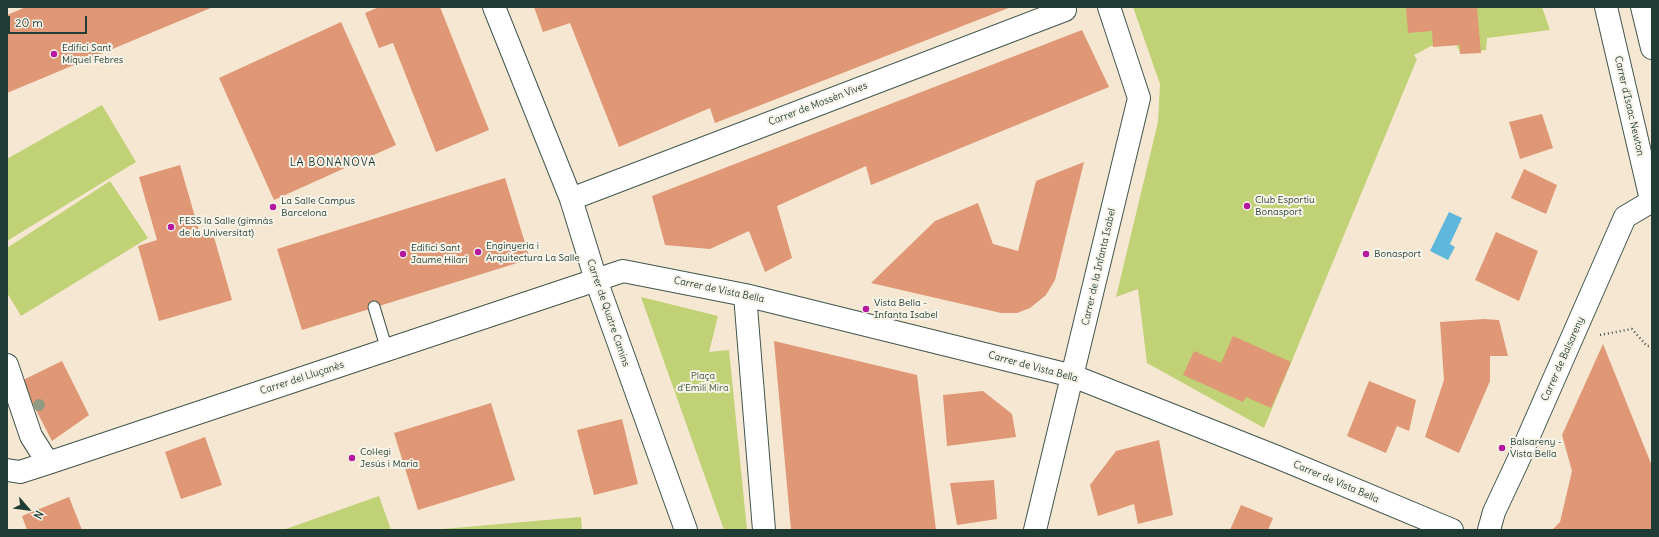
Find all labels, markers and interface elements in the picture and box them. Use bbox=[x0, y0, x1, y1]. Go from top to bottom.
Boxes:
scale bar bbox=[10, 8, 89, 34]
text: 20 m bbox=[15, 15, 43, 30]
place label: Edifici Sant Miquel Febres bbox=[62, 42, 123, 66]
marker: Edifici Sant Miquel Febres bbox=[49, 49, 59, 59]
street label: Carrer d'Isaac Newton bbox=[1612, 55, 1646, 157]
street label: Carrer de Mossèn Vives bbox=[767, 80, 869, 128]
district label: LA BONANOVA bbox=[290, 156, 376, 170]
place label: Club Esportiu Bonasport bbox=[1255, 194, 1315, 218]
place label: La Salle Campus Barcelona bbox=[281, 195, 355, 218]
marker: Club Esportiu Bonasport bbox=[1242, 201, 1252, 211]
marker: La Salle Campus Barcelona bbox=[268, 202, 278, 212]
street label: Carrer de la Infanta Isabel bbox=[1080, 207, 1118, 327]
place label: FESS la Salle (gimnàs de la Universitat) bbox=[179, 215, 273, 238]
marker: FESS la Salle (gimnàs de la Universitat) bbox=[166, 222, 176, 232]
place label: Enginyeria i Arquitectura La Salle bbox=[486, 240, 580, 264]
place label: Edifici Sant Jaume Hilari bbox=[411, 242, 468, 266]
marker: Enginyeria i Arquitectura La Salle bbox=[473, 247, 483, 257]
place label: Bonasport bbox=[1374, 248, 1421, 260]
marker: Edifici Sant Jaume Hilari bbox=[398, 249, 408, 259]
marker: Bonasport bbox=[1361, 249, 1371, 259]
street label: Carrer de Quatre Camins bbox=[584, 258, 632, 368]
street label: Carrer de Vista Bella bbox=[673, 275, 765, 305]
place label: Vista Bella - Infanta Isabel bbox=[874, 297, 938, 320]
marker: Vista Bella - Infanta Isabel bbox=[861, 304, 871, 314]
street label: Carrer de Balsareny bbox=[1539, 315, 1587, 403]
street label: Carrer de Vista Bella bbox=[987, 349, 1079, 385]
street label: Carrer del Lluçanès bbox=[258, 359, 346, 397]
park label: Plaça d'Emili Mira bbox=[677, 370, 729, 394]
place label: Balsareny - Vista Bella bbox=[1510, 436, 1562, 460]
marker: Balsareny - Vista Bella bbox=[1497, 443, 1507, 453]
place label: Col·legi Jesús i Maria bbox=[360, 446, 418, 470]
marker: Col·legi Jesús i Maria bbox=[347, 453, 357, 463]
street label: Carrer de Vista Bella bbox=[1291, 458, 1381, 506]
north arrow bbox=[8, 489, 48, 529]
text: N bbox=[31, 508, 47, 521]

